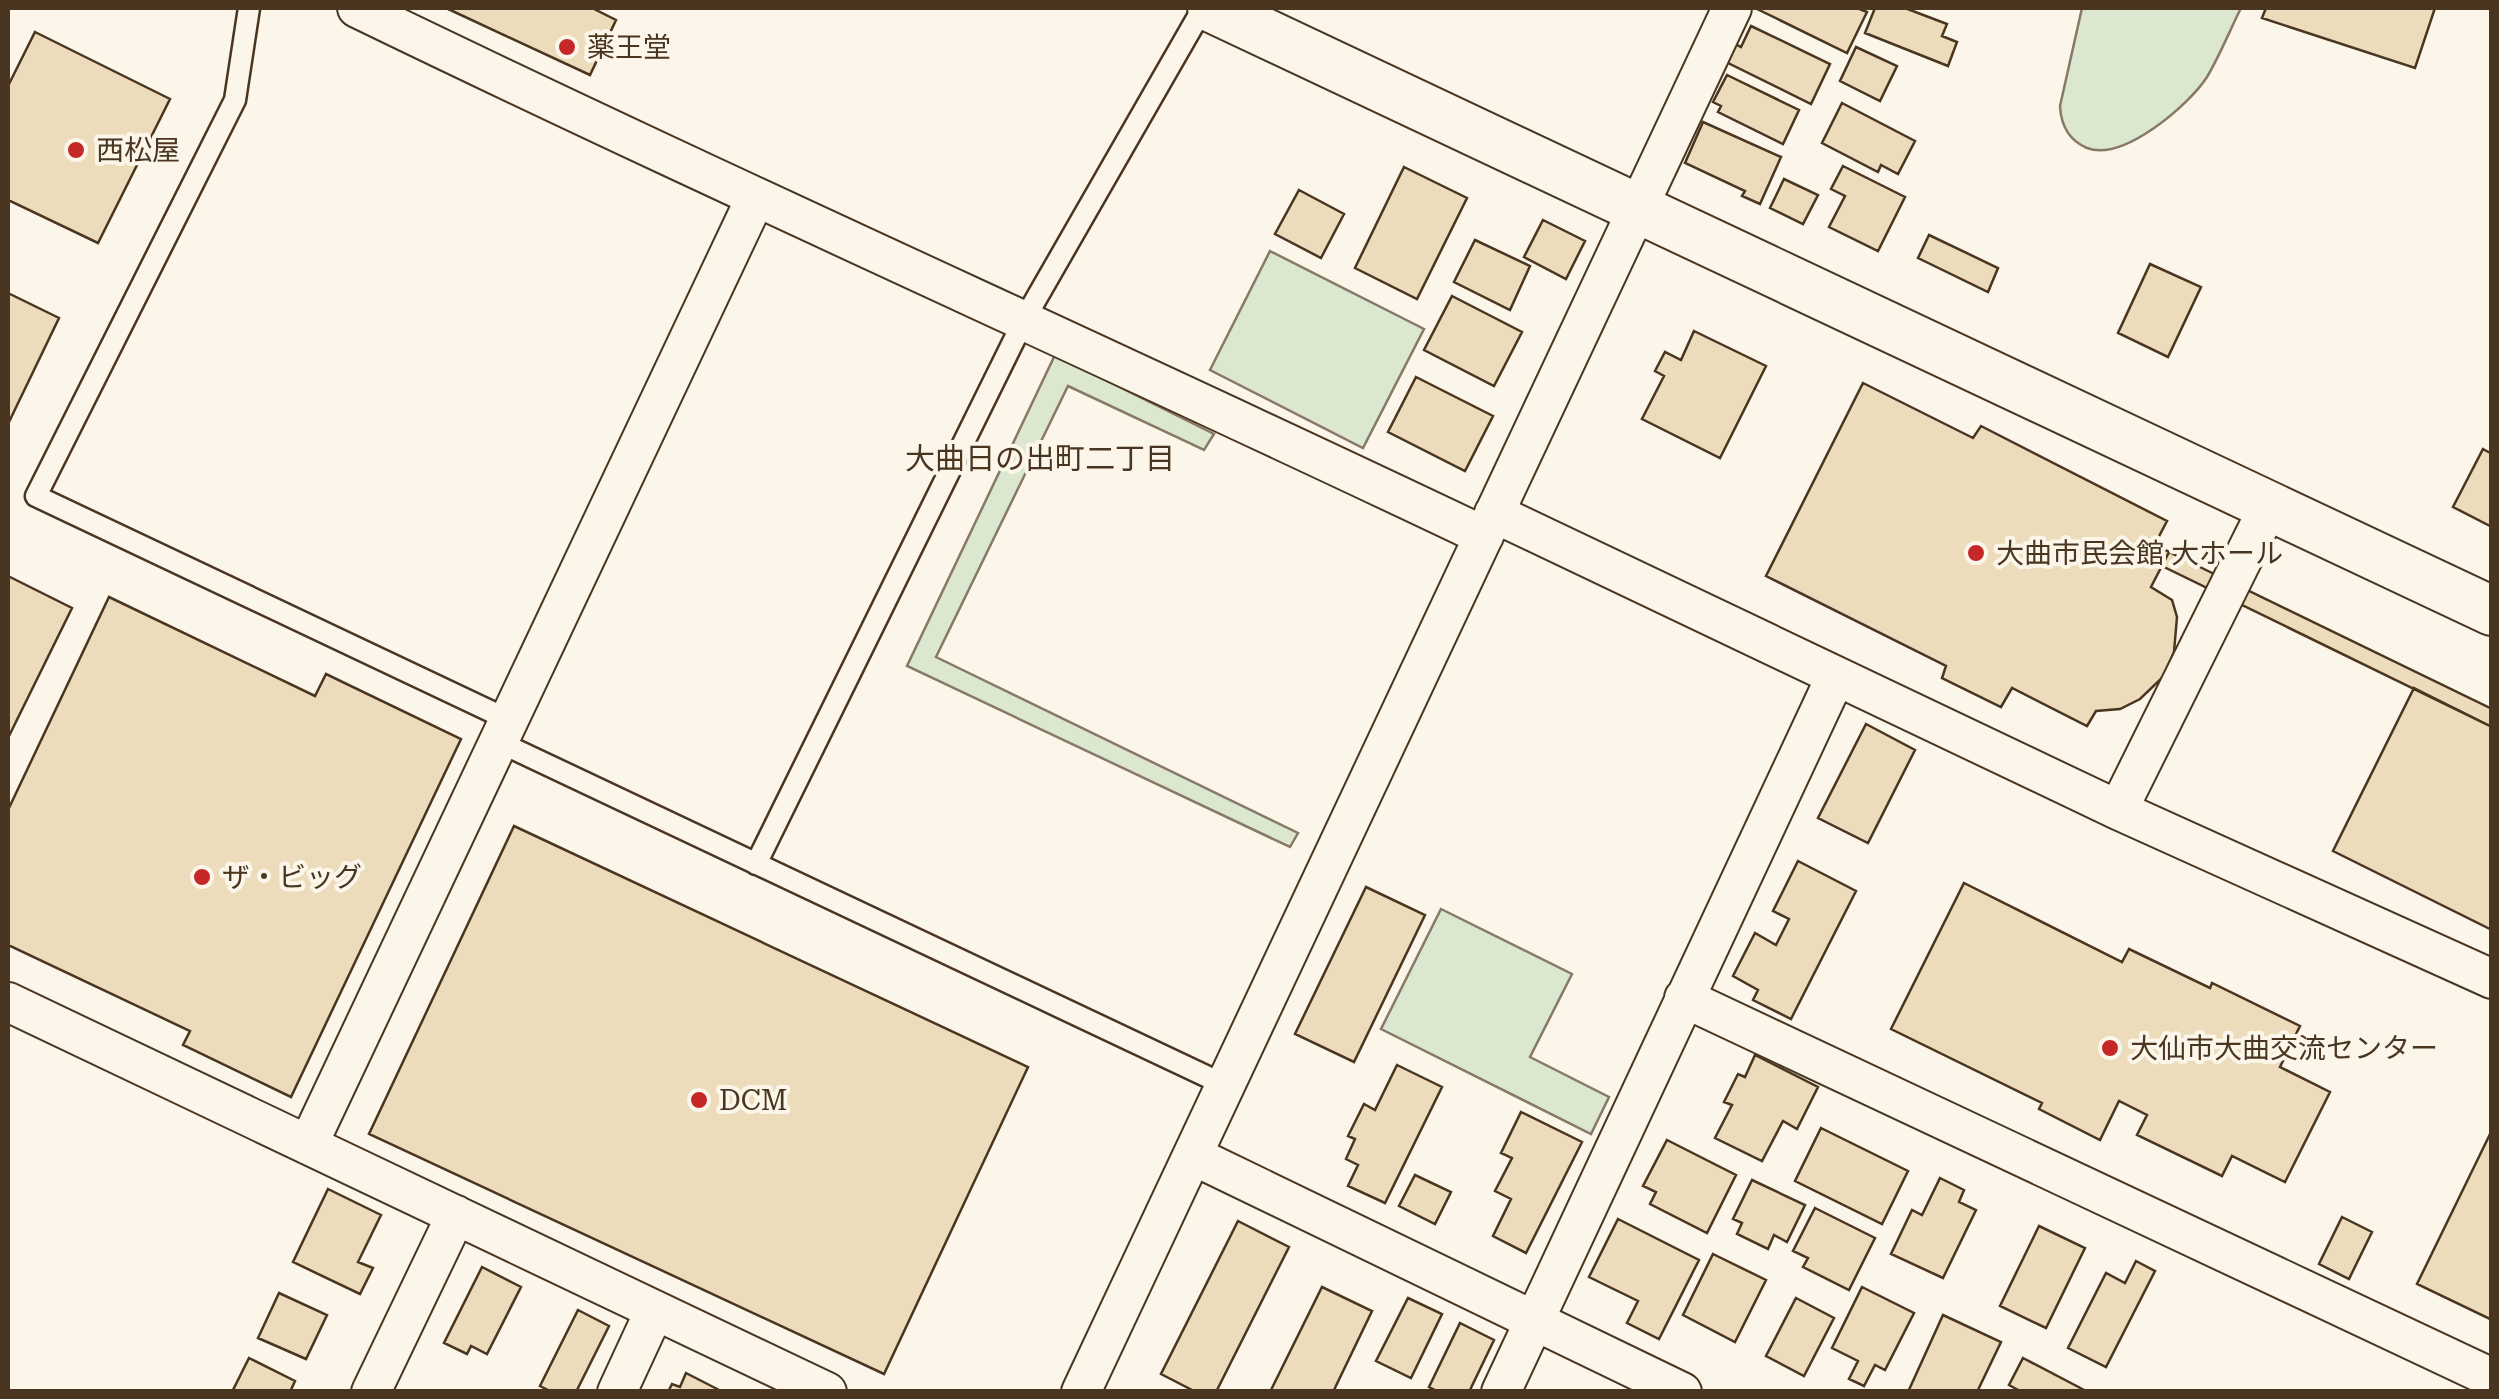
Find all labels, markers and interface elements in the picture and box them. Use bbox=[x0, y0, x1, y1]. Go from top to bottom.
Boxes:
place label: 薬王堂 bbox=[587, 31, 671, 64]
marker: 薬王堂 bbox=[556, 36, 578, 58]
place label: 西松屋 bbox=[96, 134, 180, 167]
marker: 西松屋 bbox=[65, 139, 87, 161]
district label: 大曲日の出町二丁目 bbox=[905, 441, 1175, 476]
place label: 大曲市民会館 大ホール bbox=[1996, 537, 2283, 570]
marker: 大曲市民会館 大ホール bbox=[1965, 542, 1987, 564]
place label: ザ・ビッグ bbox=[222, 861, 362, 894]
marker: ザ・ビッグ bbox=[191, 866, 213, 888]
place label: 大仙市大曲交流センター bbox=[2130, 1032, 2438, 1065]
marker: 大仙市大曲交流センター bbox=[2099, 1037, 2121, 1059]
place label: DCM bbox=[719, 1084, 787, 1117]
marker: DCM bbox=[688, 1089, 710, 1111]

